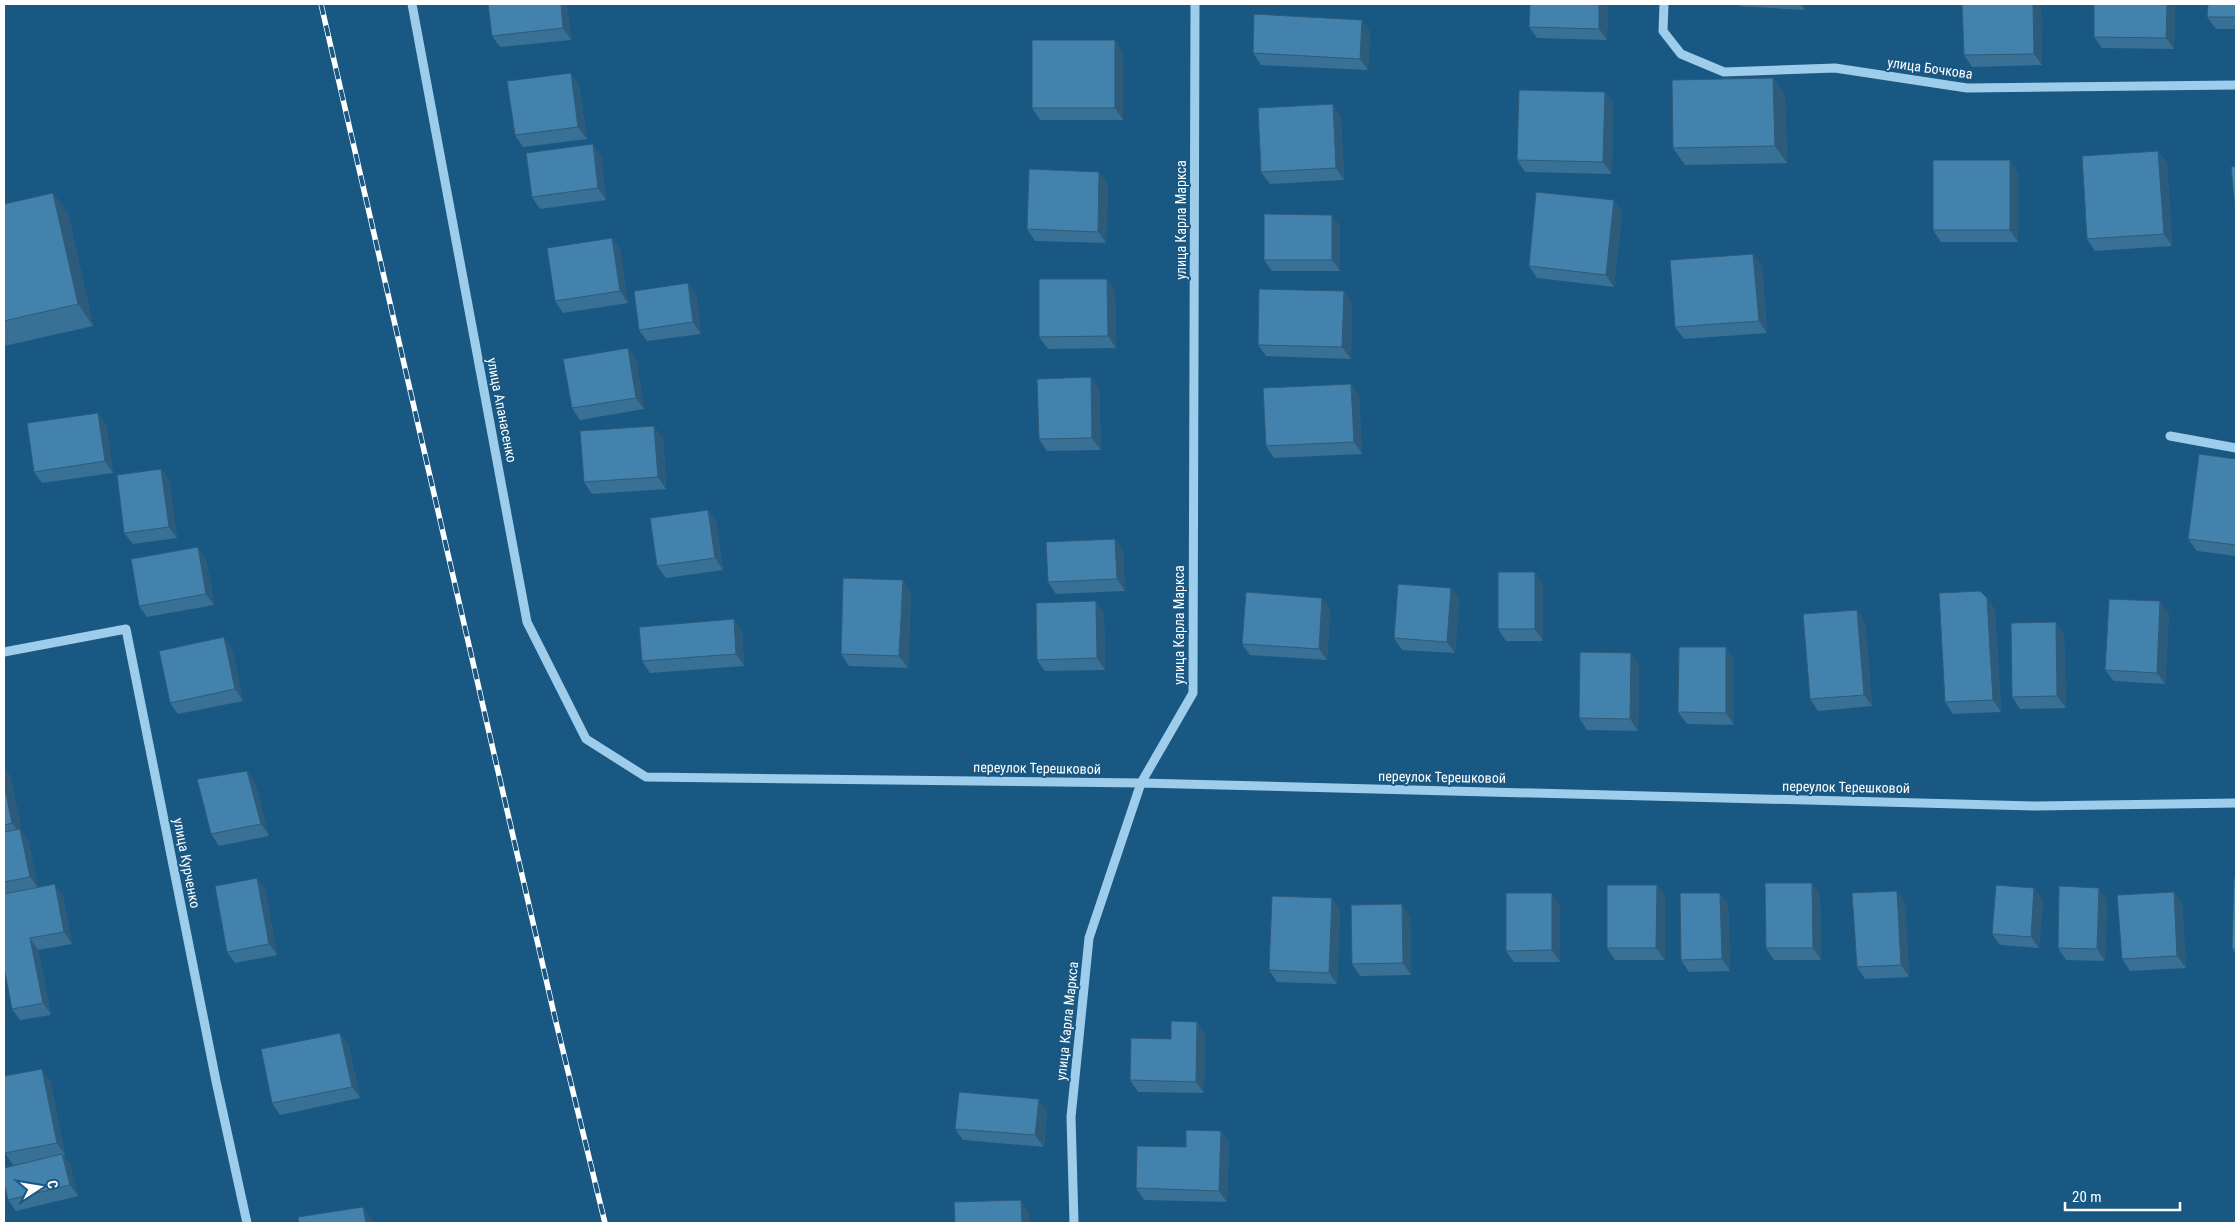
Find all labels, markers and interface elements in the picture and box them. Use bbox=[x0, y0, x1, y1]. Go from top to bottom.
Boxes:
street label: улица Бочкова bbox=[1886, 54, 1974, 82]
street label: улица Карла Маркса bbox=[1173, 160, 1189, 280]
street label: улица Апанасенко bbox=[484, 356, 520, 464]
street label: улица Карла Маркса bbox=[1171, 565, 1187, 685]
street label: переулок Терешковой bbox=[973, 759, 1101, 777]
street label: переулок Терешковой bbox=[1378, 768, 1506, 786]
street label: переулок Терешковой bbox=[1782, 778, 1910, 796]
street label: улица Курченко bbox=[170, 817, 204, 909]
street label: улица Карла Маркса bbox=[1053, 961, 1081, 1081]
north arrow bbox=[15, 1162, 65, 1212]
text: С bbox=[44, 1179, 61, 1190]
scale bar bbox=[2065, 1180, 2180, 1212]
text: 20 m bbox=[2072, 1188, 2102, 1206]

